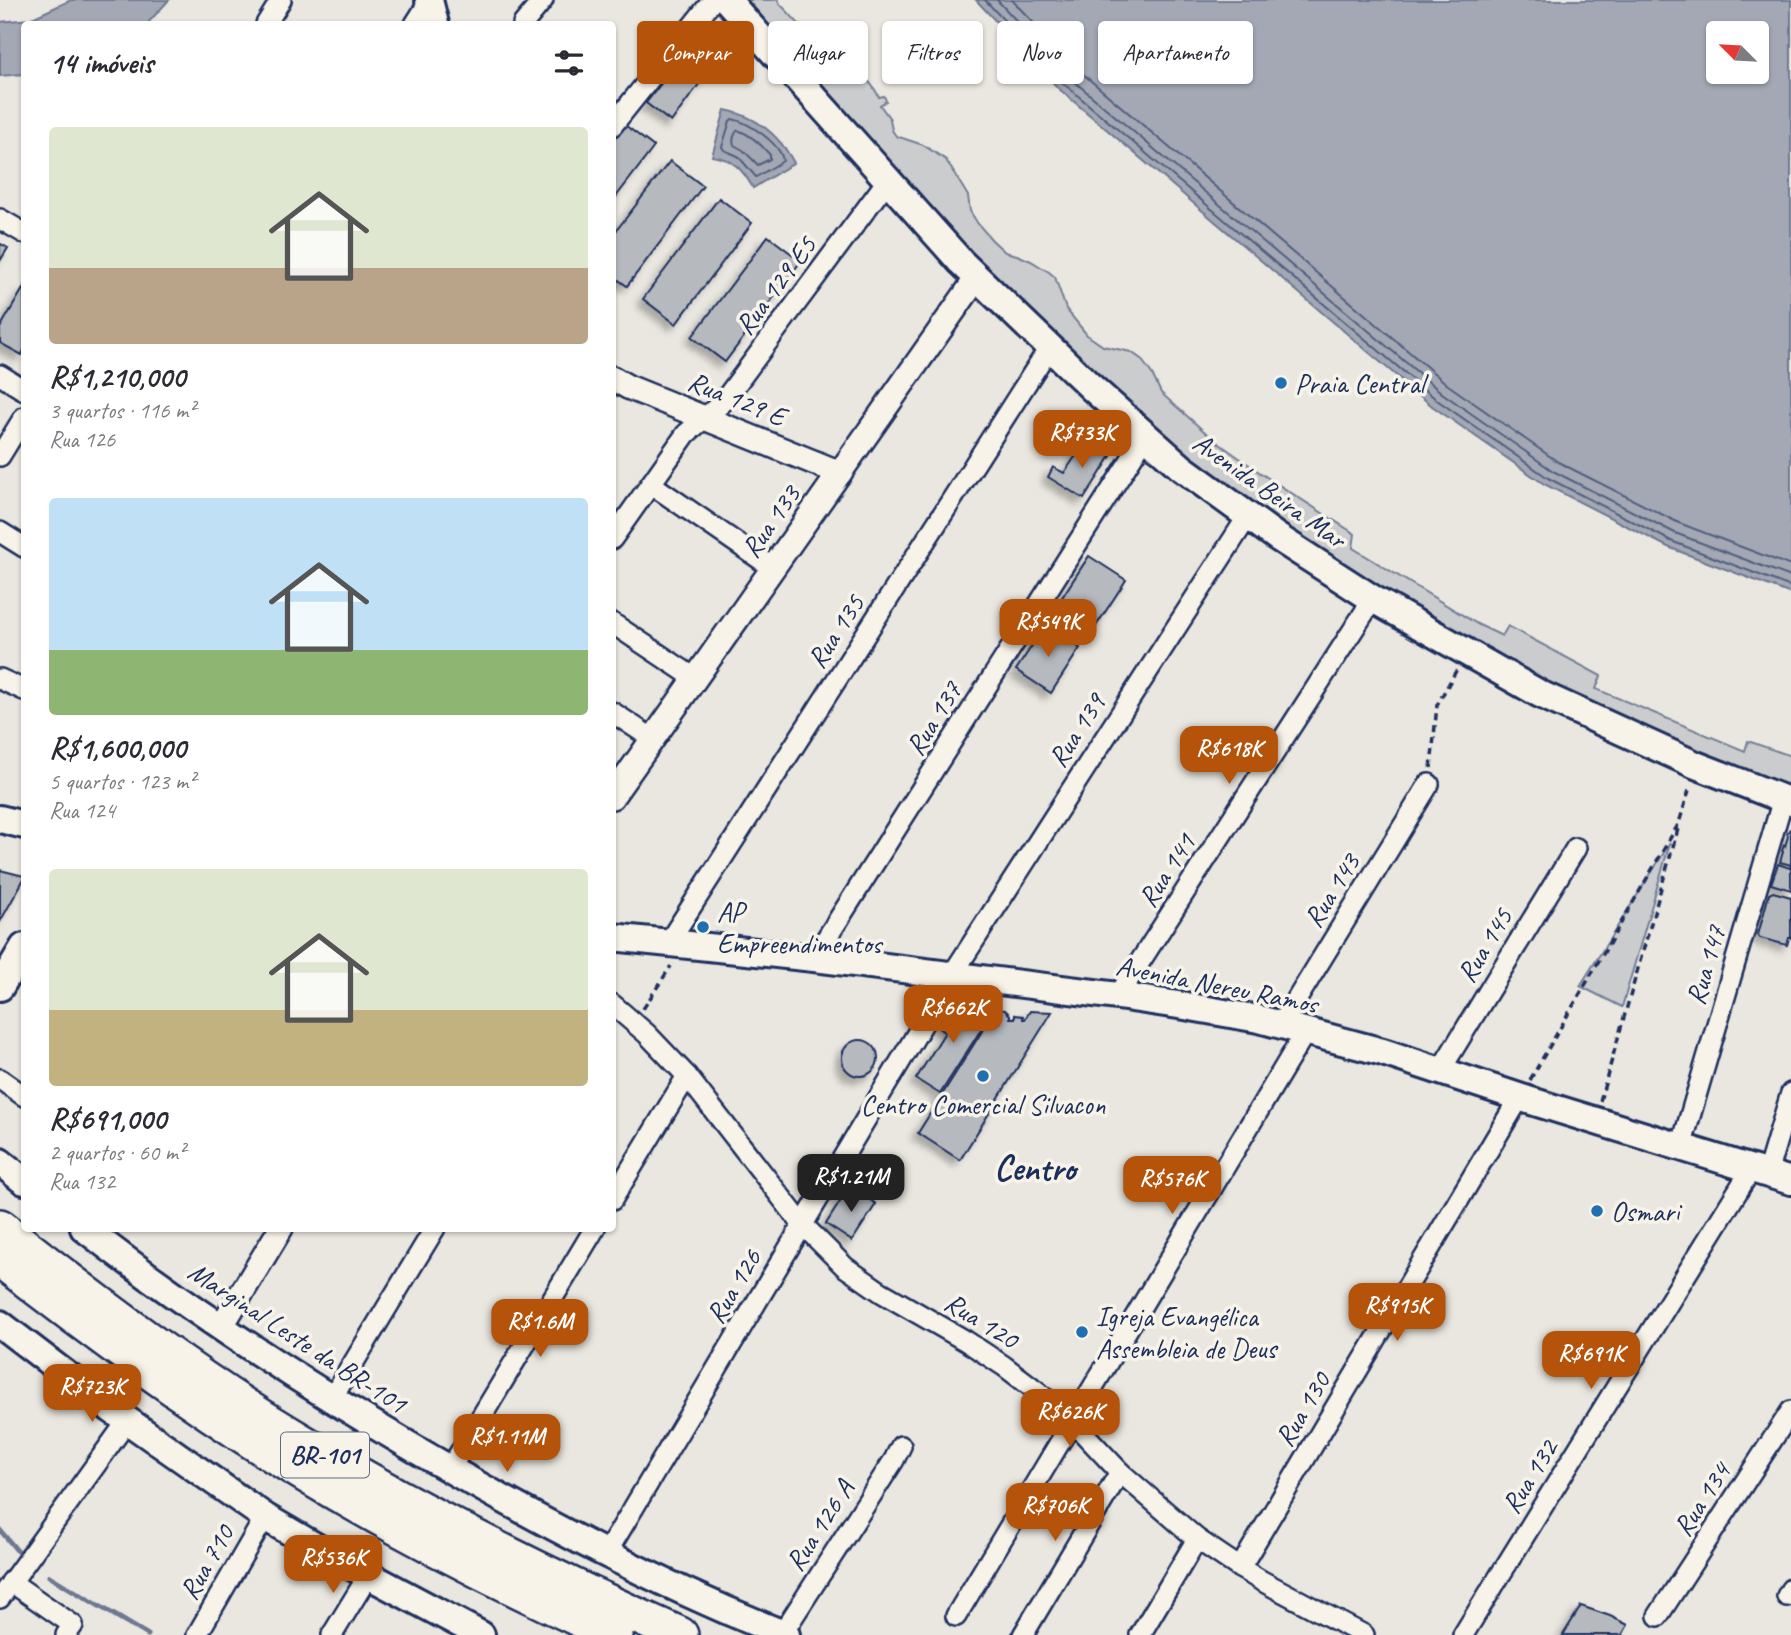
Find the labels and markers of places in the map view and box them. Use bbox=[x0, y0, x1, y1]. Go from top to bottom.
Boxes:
place label: Praia Central bbox=[1295, 366, 1429, 401]
marker: Praia Central bbox=[1273, 375, 1289, 391]
pin: R$733K bbox=[1025, 410, 1139, 470]
pin: R$549K bbox=[991, 600, 1105, 659]
pin: R$618K bbox=[1172, 726, 1286, 786]
place label: AP Empreendimentos bbox=[717, 894, 884, 961]
marker: AP Empreendimentos bbox=[695, 919, 711, 935]
pin: R$662K bbox=[896, 986, 1010, 1045]
marker: Centro Comercial Silvacon bbox=[975, 1068, 991, 1084]
place label: Centro Comercial Silvacon bbox=[861, 1087, 1106, 1122]
pin: R$1.21M bbox=[786, 1154, 916, 1214]
pin: R$576K bbox=[1115, 1156, 1229, 1216]
place label: Osmari bbox=[1611, 1194, 1683, 1229]
marker: Osmari bbox=[1589, 1203, 1605, 1219]
pin: R$915K bbox=[1340, 1284, 1454, 1343]
place label: Igreja Evangélica Assembleia de Deus bbox=[1096, 1299, 1278, 1366]
pin: R$1.6M bbox=[483, 1300, 597, 1359]
marker: Igreja Evangélica Assembleia de Deus bbox=[1074, 1324, 1090, 1340]
pin: R$691K bbox=[1534, 1332, 1648, 1391]
pin: R$723K bbox=[35, 1364, 149, 1424]
pin: R$626K bbox=[1013, 1390, 1127, 1449]
pin: R$1.11M bbox=[442, 1414, 572, 1474]
pin: R$706K bbox=[998, 1484, 1112, 1543]
pin: R$536K bbox=[276, 1536, 390, 1595]

